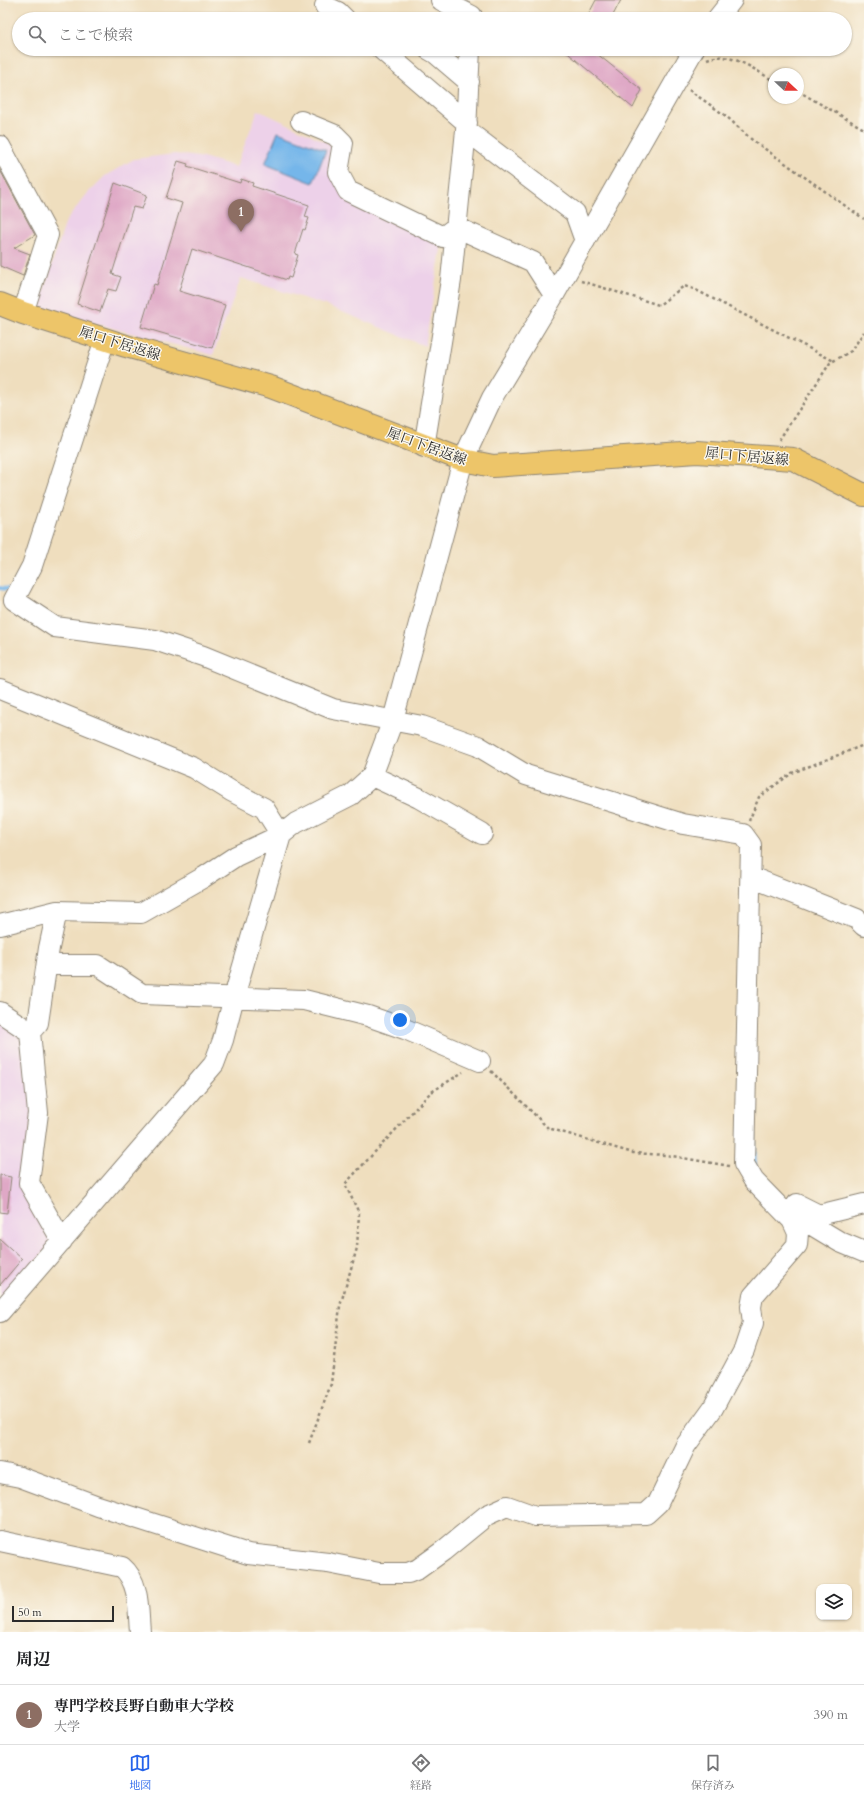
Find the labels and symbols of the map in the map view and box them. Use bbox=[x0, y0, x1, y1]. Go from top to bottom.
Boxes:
north arrow bbox=[768, 68, 804, 104]
pin: 1 bbox=[228, 199, 254, 232]
street label: 犀口下居返線 bbox=[77, 322, 163, 365]
street label: 犀口下居返線 bbox=[384, 423, 470, 470]
street label: 犀口下居返線 bbox=[704, 443, 790, 470]
your location bbox=[390, 1010, 410, 1030]
scale bar bbox=[12, 1604, 114, 1623]

